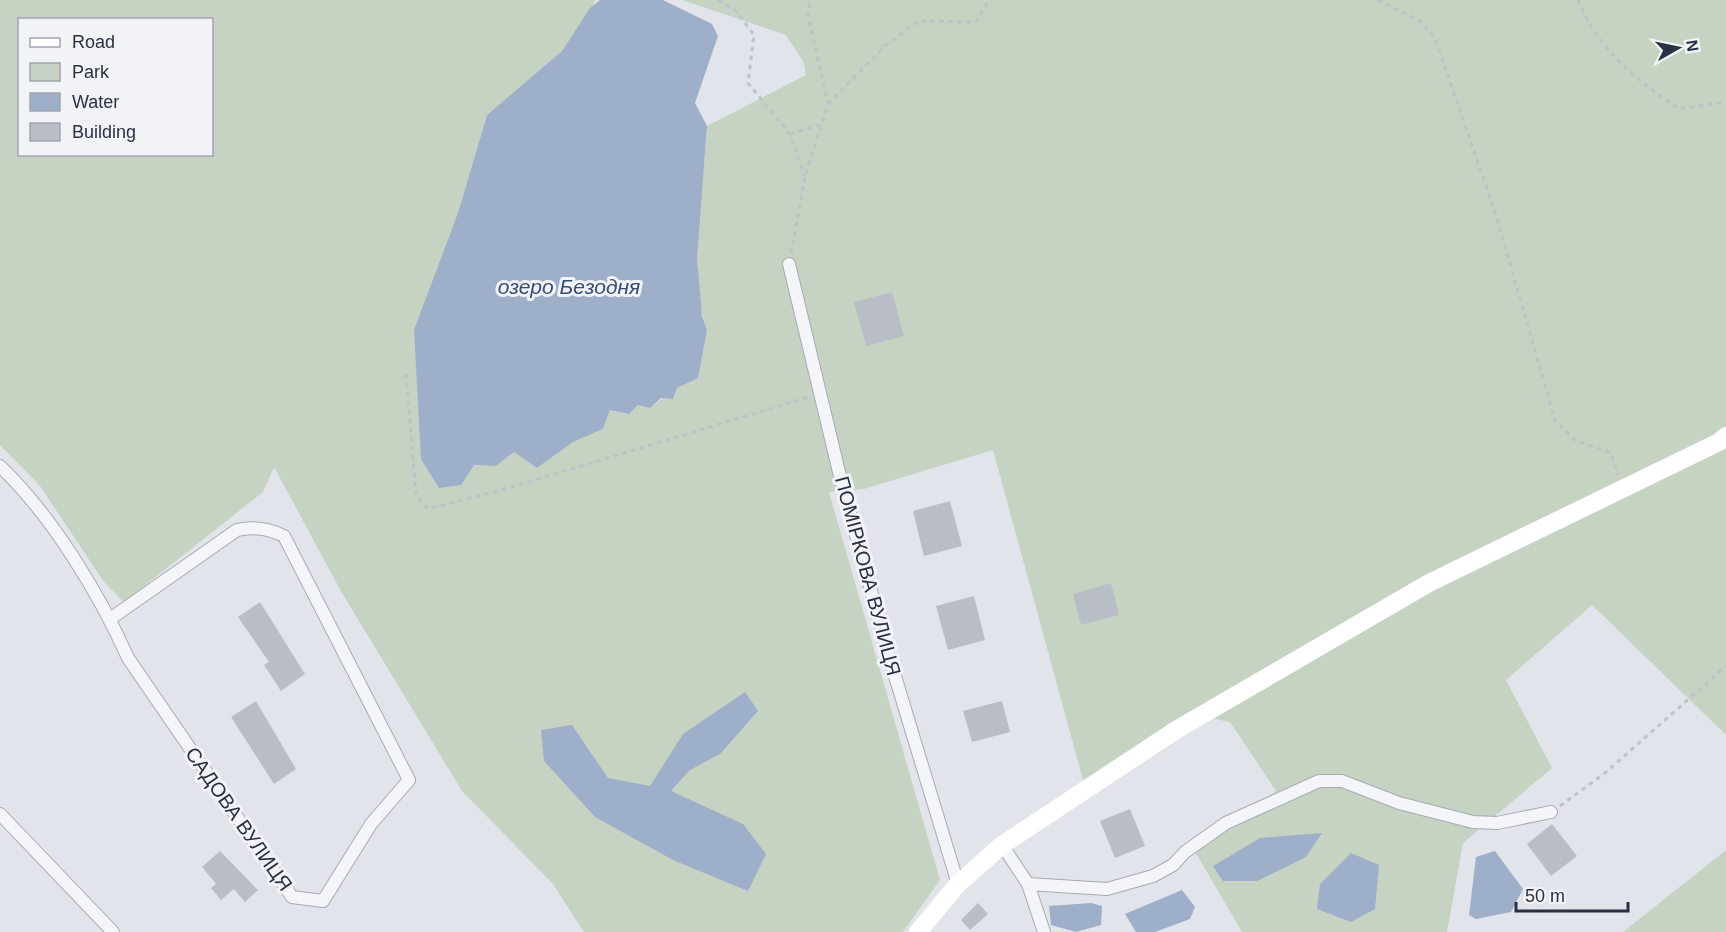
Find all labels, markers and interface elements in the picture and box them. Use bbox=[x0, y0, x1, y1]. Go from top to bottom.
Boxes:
legend bbox=[18, 18, 213, 156]
north arrow bbox=[1648, 18, 1708, 78]
text: Road bbox=[72, 32, 115, 52]
text: N bbox=[1683, 39, 1702, 53]
text: Park bbox=[72, 62, 110, 82]
text: Water bbox=[72, 92, 119, 112]
text: Building bbox=[72, 122, 136, 142]
water label: озеро Безодня bbox=[498, 275, 640, 298]
street label: ПОМІРКОВА ВУЛИЦЯ bbox=[831, 474, 905, 678]
street label: САДОВА ВУЛИЦЯ bbox=[181, 743, 297, 895]
scale bar bbox=[1516, 875, 1628, 913]
text: 50 m bbox=[1525, 886, 1565, 906]

